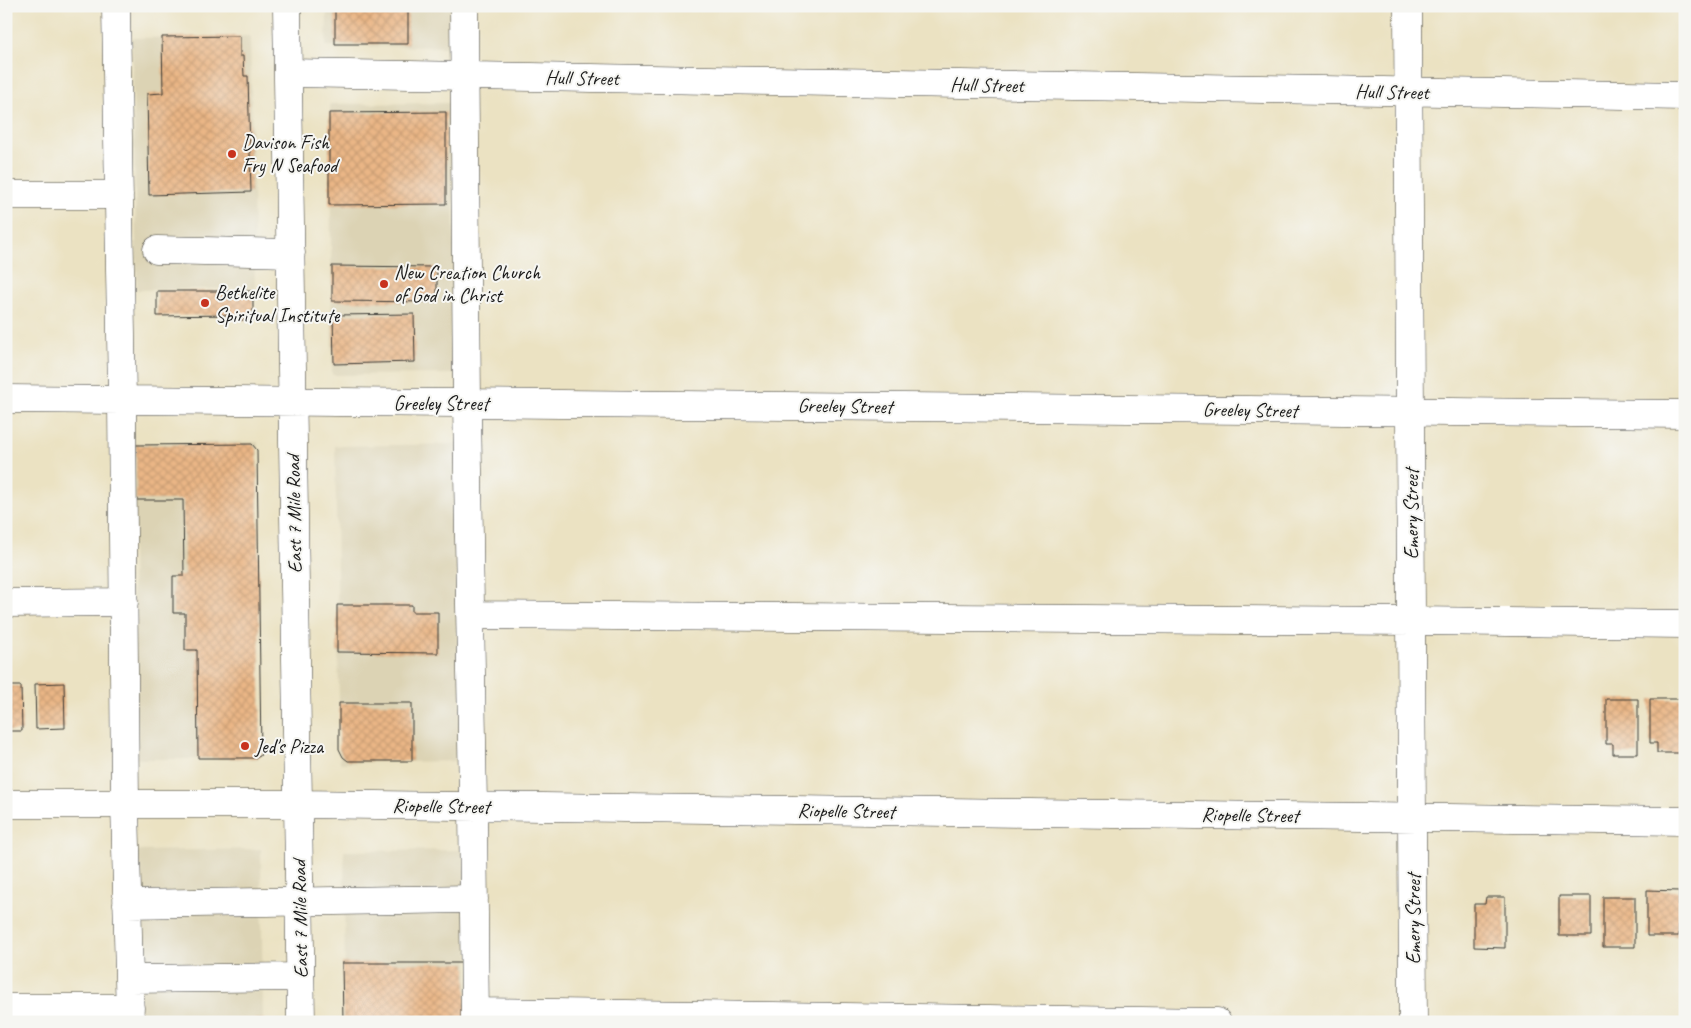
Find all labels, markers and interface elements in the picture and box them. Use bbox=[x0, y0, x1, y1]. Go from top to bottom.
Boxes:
street label: Hull Street bbox=[545, 65, 621, 91]
street label: Hull Street bbox=[950, 72, 1026, 98]
street label: Hull Street bbox=[1355, 79, 1431, 105]
place label: Davison Fish Fry N Seafood bbox=[242, 130, 340, 178]
marker: Davison Fish Fry N Seafood bbox=[226, 148, 238, 160]
place label: New Creation Church of God in Christ bbox=[394, 260, 541, 308]
marker: New Creation Church of God in Christ bbox=[378, 278, 390, 290]
place label: Bethelite Spiritual Institute bbox=[215, 280, 341, 328]
marker: Bethelite Spiritual Institute bbox=[199, 297, 211, 309]
street label: Greeley Street bbox=[393, 391, 492, 416]
street label: Greeley Street bbox=[797, 393, 896, 419]
street label: Greeley Street bbox=[1202, 397, 1301, 423]
street label: East 7 Mile Road bbox=[280, 452, 308, 573]
street label: Emery Street bbox=[1399, 465, 1424, 559]
place label: Jed's Pizza bbox=[254, 734, 325, 759]
marker: Jed's Pizza bbox=[239, 740, 251, 752]
street label: Riopelle Street bbox=[392, 793, 493, 819]
street label: Riopelle Street bbox=[797, 798, 898, 824]
street label: Riopelle Street bbox=[1201, 802, 1302, 828]
street label: East 7 Mile Road bbox=[286, 857, 314, 978]
street label: Emery Street bbox=[1401, 870, 1426, 964]

